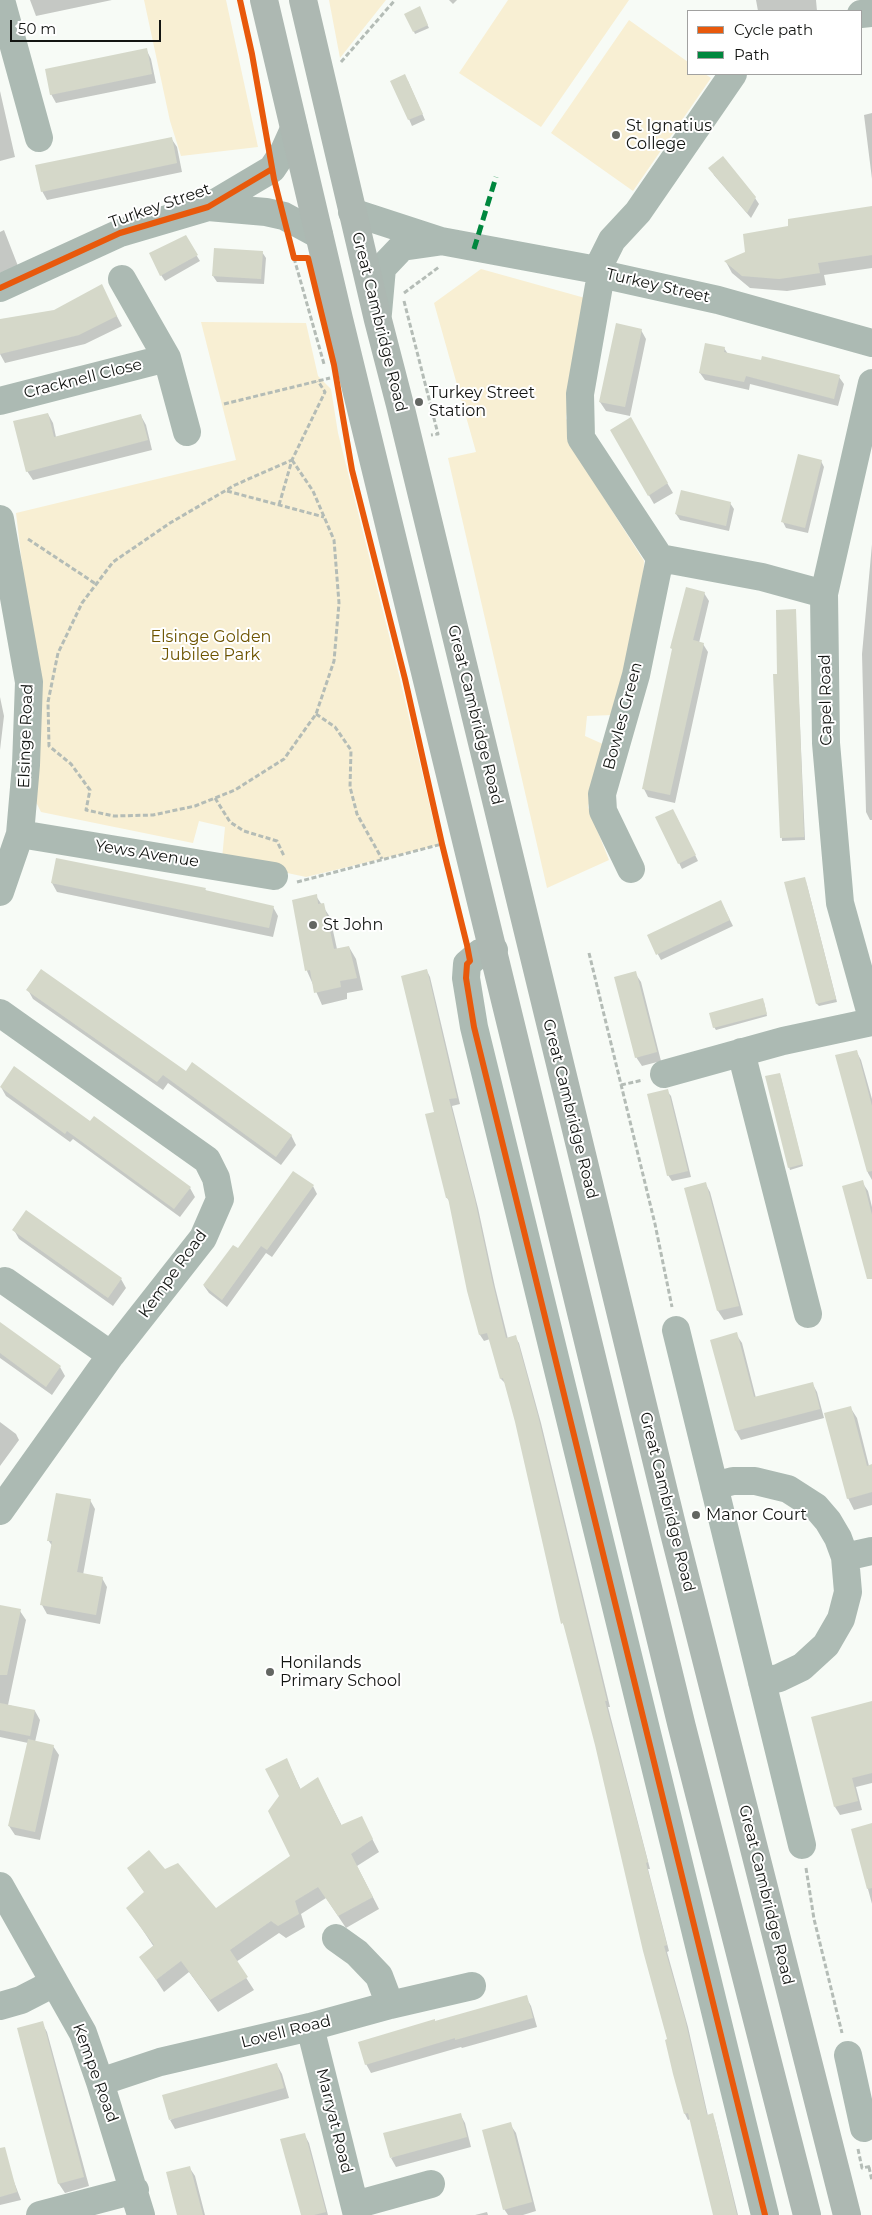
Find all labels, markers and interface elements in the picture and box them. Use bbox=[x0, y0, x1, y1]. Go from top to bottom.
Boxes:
scale bar bbox=[12, 10, 164, 42]
legend bbox=[687, 10, 862, 75]
text: 50 m bbox=[18, 19, 56, 38]
text: Cycle path bbox=[734, 20, 813, 39]
text: Path bbox=[734, 45, 770, 64]
place label: St Ignatius College bbox=[626, 116, 712, 154]
marker: St Ignatius College bbox=[610, 129, 622, 141]
street label: Turkey Street bbox=[107, 180, 213, 232]
street label: Great Cambridge Road bbox=[347, 230, 411, 414]
street label: Turkey Street bbox=[604, 265, 712, 307]
street label: Cracknell Close bbox=[22, 355, 144, 403]
place label: Turkey Street Station bbox=[429, 383, 535, 421]
marker: Turkey Street Station bbox=[413, 396, 425, 408]
street label: Great Cambridge Road bbox=[443, 623, 507, 807]
park label: Elsinge Golden Jubilee Park bbox=[151, 627, 271, 665]
street label: Capel Road bbox=[816, 654, 836, 746]
street label: Bowles Green bbox=[599, 660, 647, 772]
street label: Elsinge Road bbox=[15, 683, 37, 789]
street label: Yews Avenue bbox=[94, 836, 200, 872]
place label: St John bbox=[323, 915, 383, 935]
marker: St John bbox=[307, 919, 319, 931]
street label: Great Cambridge Road bbox=[538, 1017, 602, 1201]
street label: Kempe Road bbox=[135, 1226, 211, 1322]
street label: Great Cambridge Road bbox=[635, 1410, 699, 1594]
place label: Manor Court bbox=[706, 1505, 807, 1525]
marker: Manor Court bbox=[690, 1509, 702, 1521]
place label: Honilands Primary School bbox=[280, 1653, 401, 1691]
marker: Honilands Primary School bbox=[264, 1666, 276, 1678]
street label: Great Cambridge Road bbox=[734, 1803, 798, 1987]
street label: Lovell Road bbox=[239, 2012, 333, 2052]
street label: Kempe Road bbox=[68, 2021, 122, 2125]
street label: Marryat Road bbox=[312, 2066, 356, 2176]

